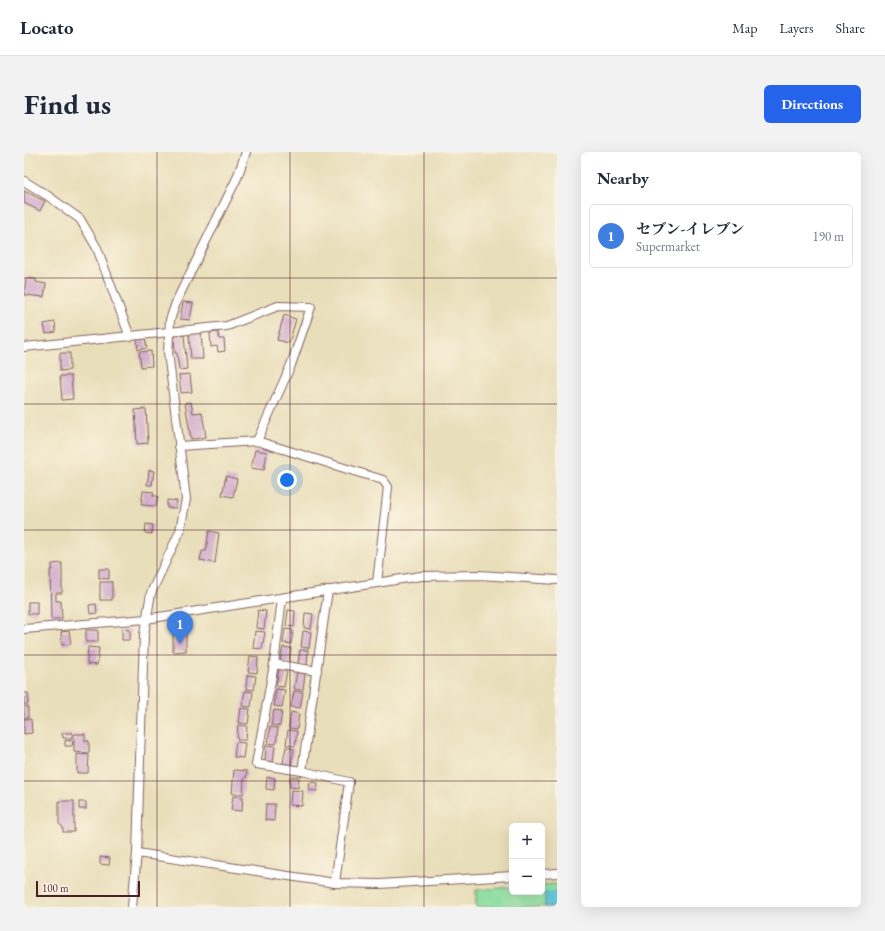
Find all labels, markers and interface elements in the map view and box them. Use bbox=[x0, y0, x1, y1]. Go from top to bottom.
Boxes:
text: Locato bbox=[20, 15, 74, 40]
text: Map bbox=[732, 19, 757, 37]
text: Layers bbox=[779, 19, 814, 37]
text: Share bbox=[836, 19, 865, 37]
button: Directions bbox=[764, 85, 861, 123]
text: Find us bbox=[24, 86, 111, 122]
text: Nearby bbox=[597, 167, 649, 189]
text: セブン-イレブン bbox=[636, 219, 745, 238]
text: 1 bbox=[608, 228, 614, 245]
text: 190 m bbox=[813, 228, 844, 245]
text: Supermarket bbox=[636, 238, 700, 255]
your location bbox=[277, 470, 297, 490]
pin: 1 bbox=[167, 611, 193, 644]
map controls bbox=[509, 823, 545, 895]
button: + bbox=[509, 823, 545, 859]
button: − bbox=[509, 859, 545, 895]
scale bar bbox=[36, 879, 140, 898]
text: 100 m bbox=[42, 881, 69, 895]

